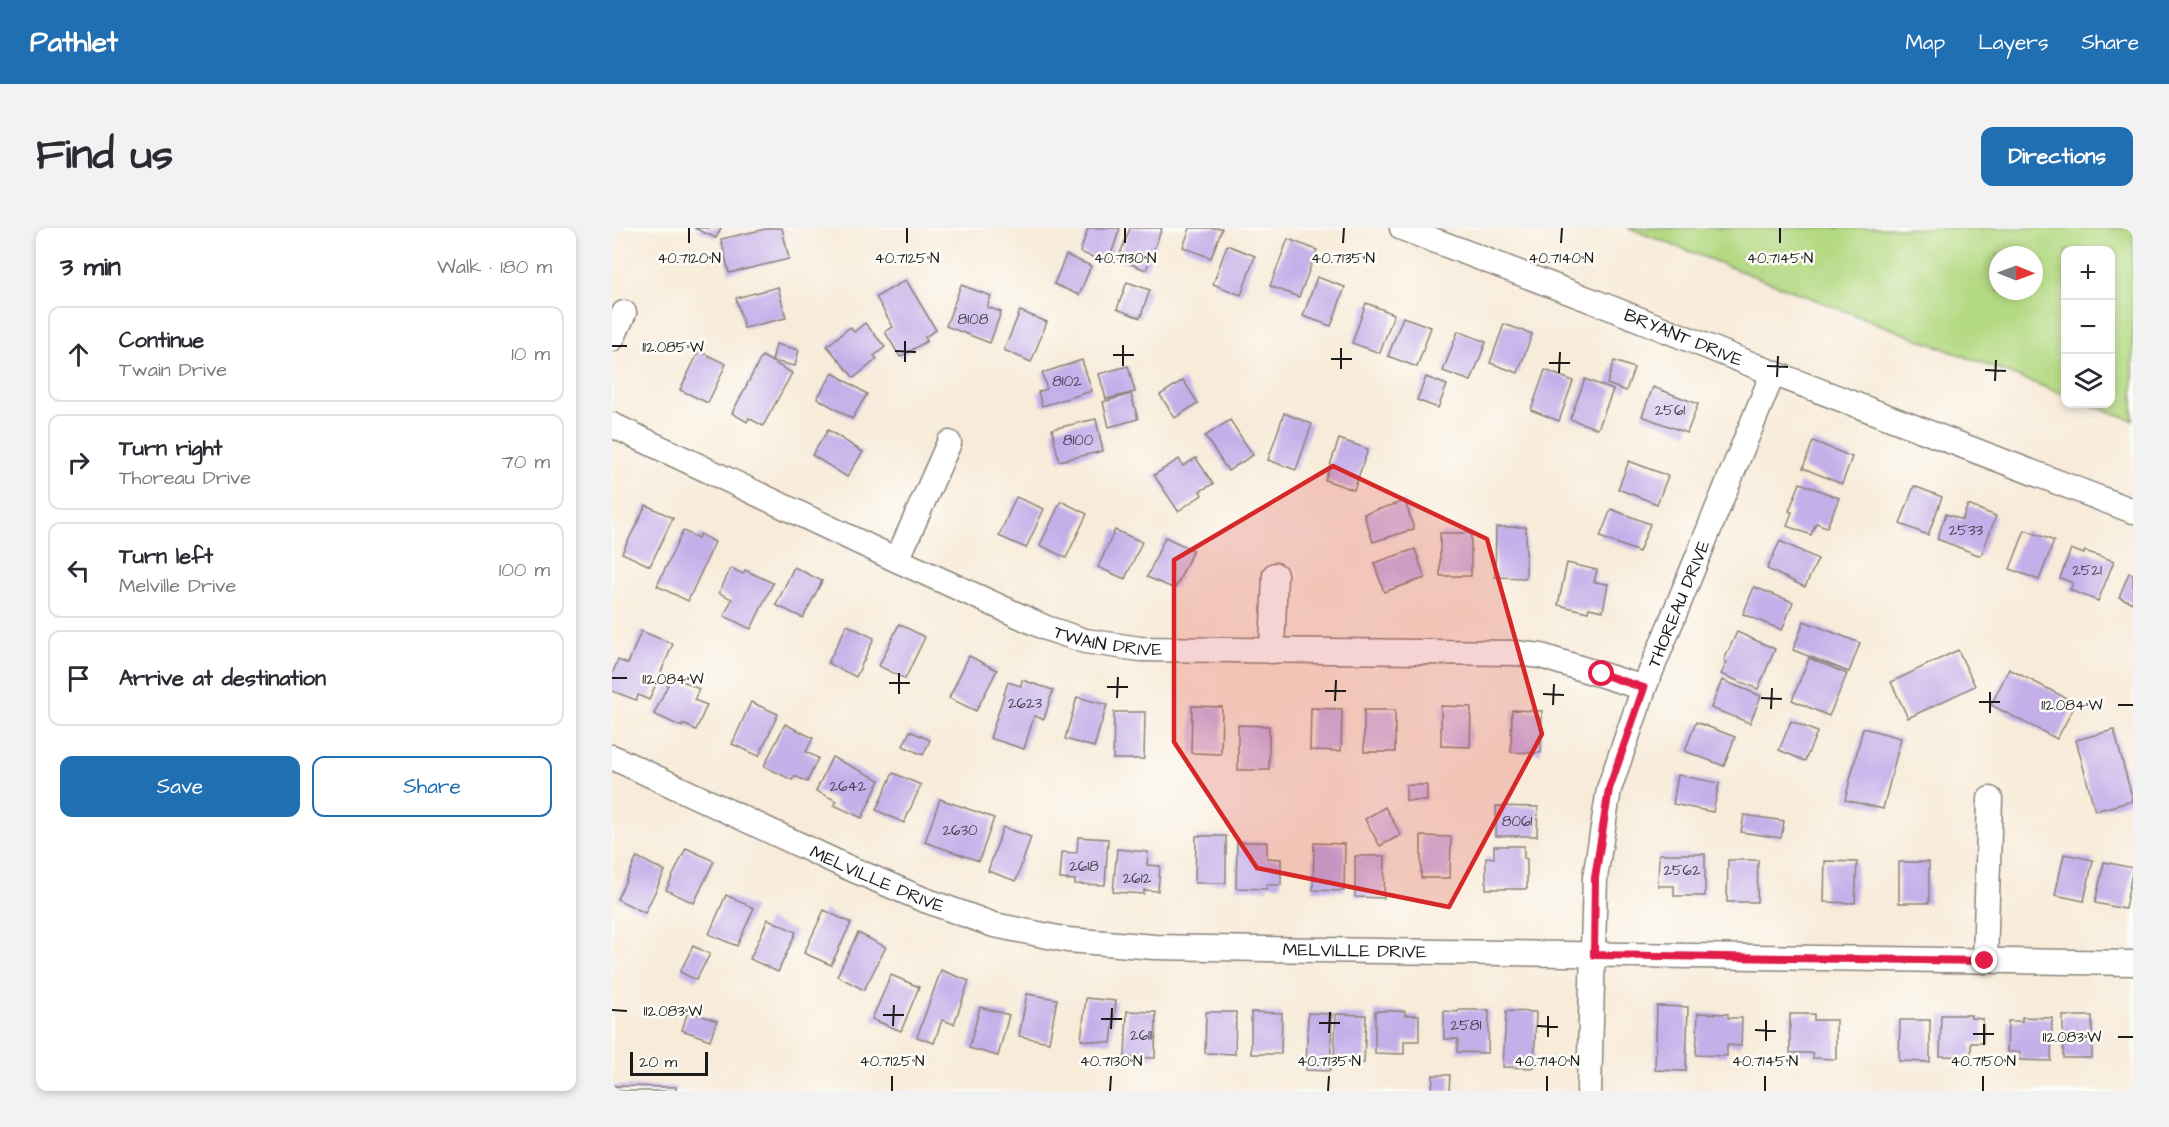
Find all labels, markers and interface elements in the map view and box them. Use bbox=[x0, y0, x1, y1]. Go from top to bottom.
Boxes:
text: Pathlet bbox=[30, 23, 118, 62]
text: Map bbox=[1905, 28, 1945, 57]
text: Layers bbox=[1978, 28, 2048, 57]
text: Share bbox=[2081, 28, 2139, 57]
text: Find us bbox=[36, 127, 173, 185]
button: Directions bbox=[1981, 127, 2133, 186]
north arrow bbox=[1989, 246, 2043, 300]
map controls bbox=[2061, 246, 2115, 408]
button: + bbox=[2061, 246, 2115, 300]
text: 40.7120°N bbox=[657, 248, 721, 269]
text: 40.7125°N bbox=[875, 248, 939, 269]
text: 40.7130°N bbox=[1094, 248, 1156, 269]
text: 40.7135°N bbox=[1311, 248, 1375, 269]
text: 40.7140°N bbox=[1528, 248, 1594, 269]
text: 40.7145°N bbox=[1747, 248, 1813, 269]
text: 3 min bbox=[60, 249, 121, 285]
text: Walk · 180 m bbox=[437, 253, 552, 281]
button: − bbox=[2061, 300, 2115, 354]
street label: BRYANT DRIVE bbox=[1621, 302, 1747, 372]
house number: 8108 bbox=[958, 309, 989, 330]
text: Continue bbox=[119, 325, 204, 356]
text: 112.085°W bbox=[642, 337, 704, 358]
icon: ahead bbox=[62, 338, 95, 371]
text: 10 m bbox=[511, 340, 550, 368]
button: layers bbox=[2061, 354, 2115, 408]
text: Twain Drive bbox=[119, 356, 227, 384]
house number: 8102 bbox=[1052, 371, 1082, 392]
house number: 2561 bbox=[1655, 400, 1685, 421]
house number: 8100 bbox=[1063, 430, 1094, 451]
text: Turn right bbox=[119, 433, 222, 464]
icon: right bbox=[62, 446, 95, 479]
text: 70 m bbox=[502, 448, 550, 476]
text: Thoreau Drive bbox=[119, 464, 251, 492]
house number: 2533 bbox=[1949, 520, 1984, 541]
street label: THOREAU DRIVE bbox=[1641, 536, 1716, 671]
text: Turn left bbox=[119, 541, 213, 572]
icon: left bbox=[62, 554, 95, 587]
text: 100 m bbox=[499, 556, 550, 584]
house number: 2521 bbox=[2072, 560, 2102, 581]
text: Melville Drive bbox=[119, 572, 236, 600]
street label: TWAIN DRIVE bbox=[1050, 619, 1163, 662]
route start bbox=[1588, 660, 1614, 686]
icon: arrive bbox=[62, 662, 95, 695]
text: Arrive at destination bbox=[119, 663, 326, 694]
text: 112.084°W bbox=[642, 669, 704, 690]
house number: 2623 bbox=[1008, 693, 1042, 714]
text: 112.084°W bbox=[2041, 695, 2103, 716]
button: Save bbox=[60, 756, 300, 817]
button: Share bbox=[312, 756, 552, 817]
house number: 2642 bbox=[830, 776, 867, 797]
house number: 8061 bbox=[1502, 811, 1532, 832]
house number: 2630 bbox=[942, 820, 978, 841]
street label: MELVILLE DRIVE bbox=[806, 839, 948, 919]
house number: 2618 bbox=[1069, 856, 1099, 877]
house number: 2562 bbox=[1663, 860, 1701, 881]
house number: 2612 bbox=[1123, 868, 1152, 889]
street label: MELVILLE DRIVE bbox=[1282, 937, 1427, 964]
route end bbox=[1971, 947, 1997, 973]
text: 112.083°W bbox=[644, 1001, 702, 1022]
house number: 2581 bbox=[1451, 1015, 1482, 1036]
house number: 2611 bbox=[1130, 1025, 1152, 1046]
text: 112.083°W bbox=[2043, 1027, 2101, 1048]
scale bar bbox=[630, 1049, 708, 1076]
text: 20 m bbox=[639, 1051, 677, 1073]
text: 40.7125°N bbox=[860, 1051, 924, 1072]
text: 40.7130°N bbox=[1080, 1051, 1142, 1072]
text: 40.7135°N bbox=[1297, 1051, 1361, 1072]
text: 40.7140°N bbox=[1514, 1051, 1580, 1072]
text: 40.7145°N bbox=[1732, 1051, 1798, 1072]
text: 40.7150°N bbox=[1950, 1051, 2016, 1072]

